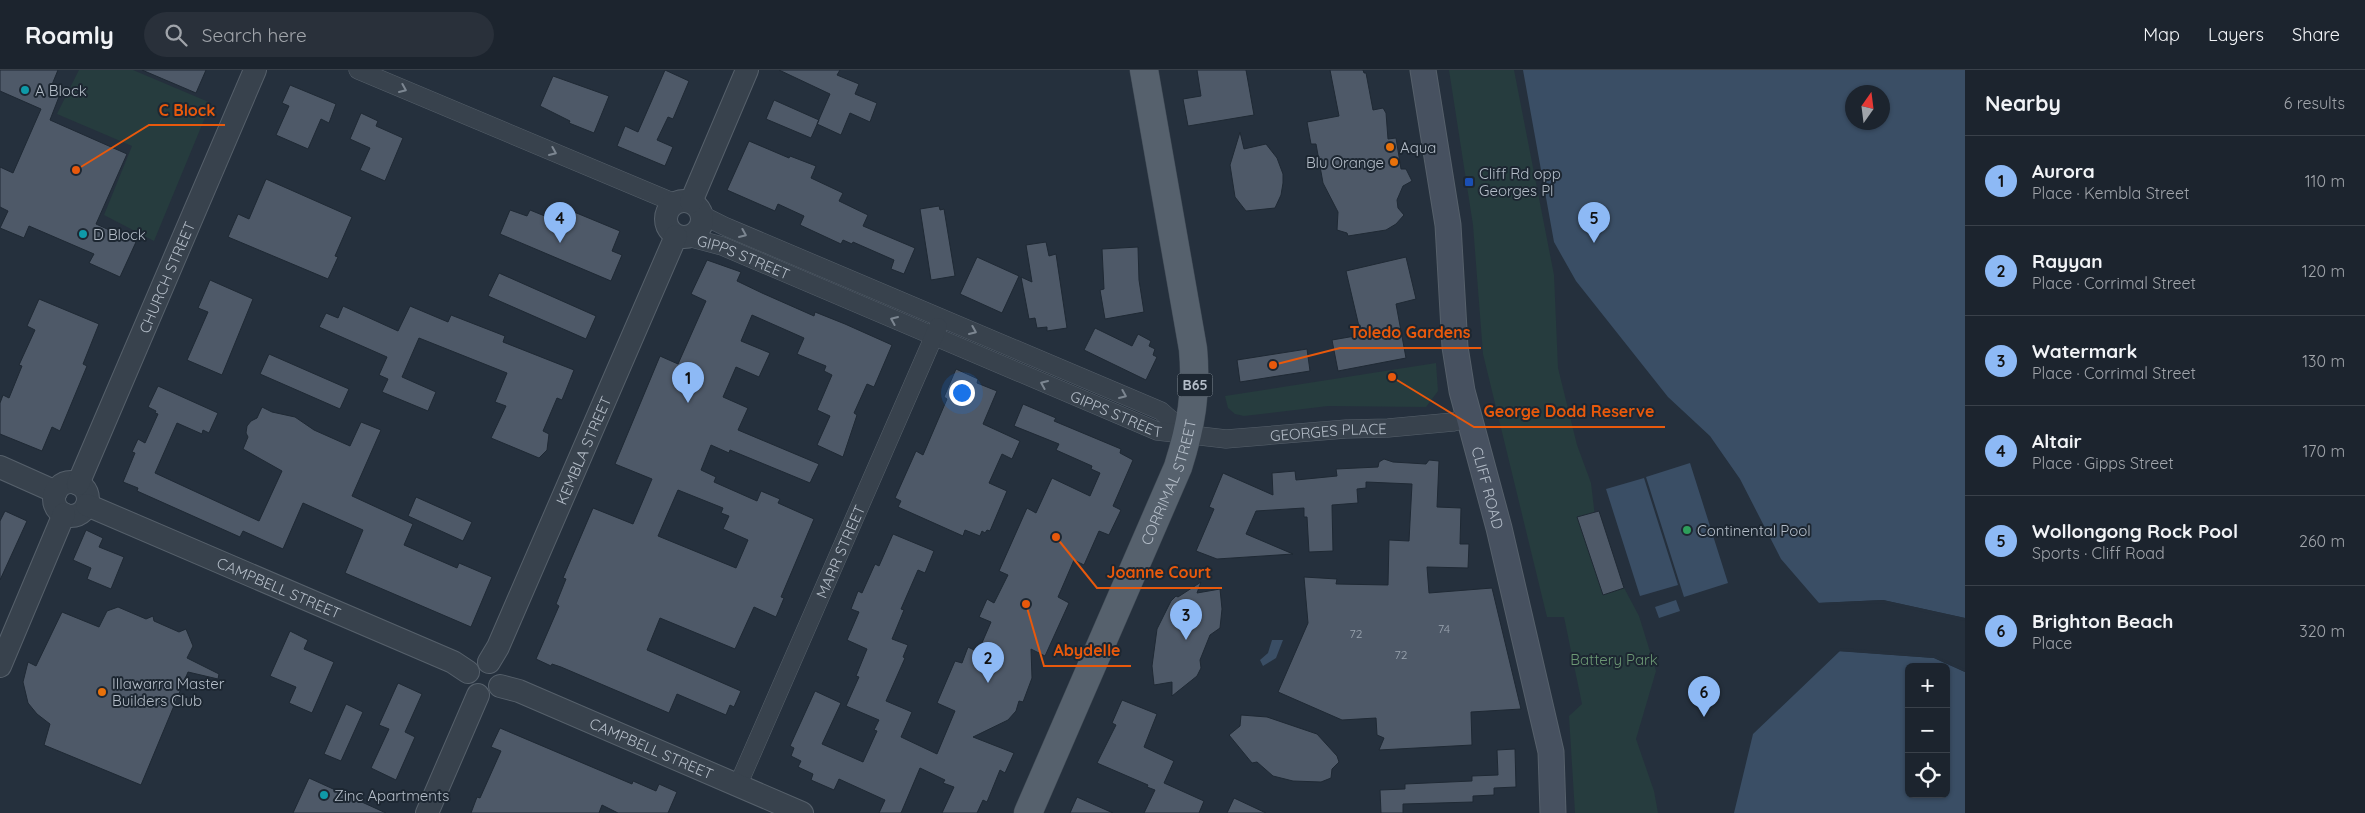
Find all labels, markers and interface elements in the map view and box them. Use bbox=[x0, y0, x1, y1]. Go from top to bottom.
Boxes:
search box bbox=[144, 12, 494, 57]
text: Roamly bbox=[25, 20, 114, 50]
icon: search bbox=[162, 21, 190, 49]
text: Search here bbox=[202, 23, 307, 47]
text: Map bbox=[2143, 23, 2180, 46]
text: Layers bbox=[2208, 23, 2264, 46]
text: Share bbox=[2292, 23, 2340, 46]
place label: A Block bbox=[35, 81, 87, 100]
one-way arrow bbox=[398, 83, 407, 93]
marker: A Block bbox=[19, 84, 31, 96]
north arrow bbox=[1845, 85, 1890, 130]
text: Nearby bbox=[1985, 90, 2061, 116]
text: 6 results bbox=[2284, 93, 2345, 113]
callout: C Block bbox=[149, 94, 225, 125]
text: C Block bbox=[159, 100, 215, 120]
place label: Aqua bbox=[1400, 138, 1436, 157]
marker: Aqua bbox=[1384, 141, 1396, 153]
one-way arrow bbox=[548, 146, 557, 156]
place label: Blu Orange bbox=[1306, 153, 1384, 172]
marker: Blu Orange bbox=[1388, 156, 1400, 168]
text: Aurora bbox=[2032, 159, 2095, 183]
place label: Cliff Rd opp Georges Pl bbox=[1479, 164, 1561, 200]
text: 1 bbox=[1998, 171, 2004, 191]
text: 110 m bbox=[2305, 171, 2345, 191]
marker: Cliff Rd opp Georges Pl bbox=[1463, 176, 1475, 188]
text: Place · Kembla Street bbox=[2032, 183, 2189, 203]
pin: 4 bbox=[544, 202, 576, 243]
pin: 5 bbox=[1578, 202, 1610, 243]
street label: CHURCH STREET bbox=[134, 218, 199, 336]
place label: D Block bbox=[93, 225, 146, 244]
marker: D Block bbox=[77, 228, 89, 240]
one-way arrow bbox=[738, 228, 747, 238]
street label: GIPPS STREET bbox=[695, 230, 793, 283]
text: Rayyan bbox=[2032, 249, 2103, 273]
text: 2 bbox=[1996, 261, 2006, 281]
text: 120 m bbox=[2302, 261, 2345, 281]
text: Place · Corrimal Street bbox=[2032, 273, 2196, 293]
one-way arrow bbox=[890, 316, 899, 326]
callout: Toledo Gardens bbox=[1340, 317, 1481, 348]
text: Toledo Gardens bbox=[1350, 322, 1471, 342]
one-way arrow bbox=[968, 324, 977, 335]
text: Watermark bbox=[2032, 339, 2137, 363]
text: 3 bbox=[1997, 351, 2005, 371]
text: 130 m bbox=[2302, 351, 2345, 371]
pin: 1 bbox=[672, 362, 704, 403]
text: Place · Corrimal Street bbox=[2032, 363, 2196, 383]
road number: B65 bbox=[1178, 374, 1212, 396]
one-way arrow bbox=[1040, 379, 1049, 390]
your location bbox=[949, 380, 975, 406]
street label: GIPPS STREET bbox=[1068, 386, 1163, 441]
one-way arrow bbox=[1118, 388, 1127, 399]
street label: KEMBLA STREET bbox=[551, 393, 615, 507]
callout: George Dodd Reserve bbox=[1474, 396, 1665, 427]
text: George Dodd Reserve bbox=[1484, 401, 1654, 421]
street label: CORRIMAL STREET bbox=[1136, 417, 1200, 548]
street label: GEORGES PLACE bbox=[1269, 419, 1387, 445]
text: Altair bbox=[2032, 429, 2082, 453]
text: 4 bbox=[1996, 441, 2006, 461]
text: 170 m bbox=[2302, 441, 2345, 461]
street label: CLIFF ROAD bbox=[1468, 445, 1508, 531]
text: Place · Gipps Street bbox=[2032, 453, 2174, 473]
street label: MARR STREET bbox=[811, 502, 869, 601]
text: Wollongong Rock Pool bbox=[2032, 519, 2238, 543]
place label: Continental Pool bbox=[1697, 521, 1811, 540]
marker: Continental Pool bbox=[1681, 524, 1693, 536]
text: 5 bbox=[1996, 531, 2006, 551]
text: 260 m bbox=[2299, 531, 2345, 551]
text: Sports · Cliff Road bbox=[2032, 543, 2165, 563]
street label: CAMPBELL STREET bbox=[214, 552, 344, 622]
callout: Joanne Court bbox=[1097, 557, 1222, 588]
text: Joanne Court bbox=[1107, 562, 1211, 582]
pin: 3 bbox=[1170, 599, 1202, 640]
text: Brighton Beach bbox=[2032, 609, 2173, 633]
house number: 74 bbox=[1438, 621, 1450, 636]
text: 6 bbox=[1997, 621, 2005, 641]
text: 320 m bbox=[2299, 621, 2345, 641]
house number: 72 bbox=[1350, 626, 1363, 641]
text: Place bbox=[2032, 633, 2072, 653]
callout: Abydelle bbox=[1044, 635, 1131, 666]
text: Abydelle bbox=[1054, 640, 1121, 660]
pin: 2 bbox=[972, 642, 1004, 683]
house number: 72 bbox=[1395, 647, 1408, 662]
park label: Battery Park bbox=[1570, 650, 1658, 669]
map controls bbox=[1905, 663, 1950, 798]
button: + bbox=[1905, 663, 1950, 708]
place label: Illawarra Master Builders Club bbox=[112, 674, 225, 710]
pin: 6 bbox=[1688, 676, 1720, 717]
marker: Illawarra Master Builders Club bbox=[96, 686, 108, 698]
button: − bbox=[1905, 708, 1950, 753]
street label: CAMPBELL STREET bbox=[587, 713, 716, 783]
button: locate bbox=[1905, 753, 1950, 798]
place label: Zinc Apartments bbox=[334, 786, 449, 805]
marker: Zinc Apartments bbox=[318, 789, 330, 801]

